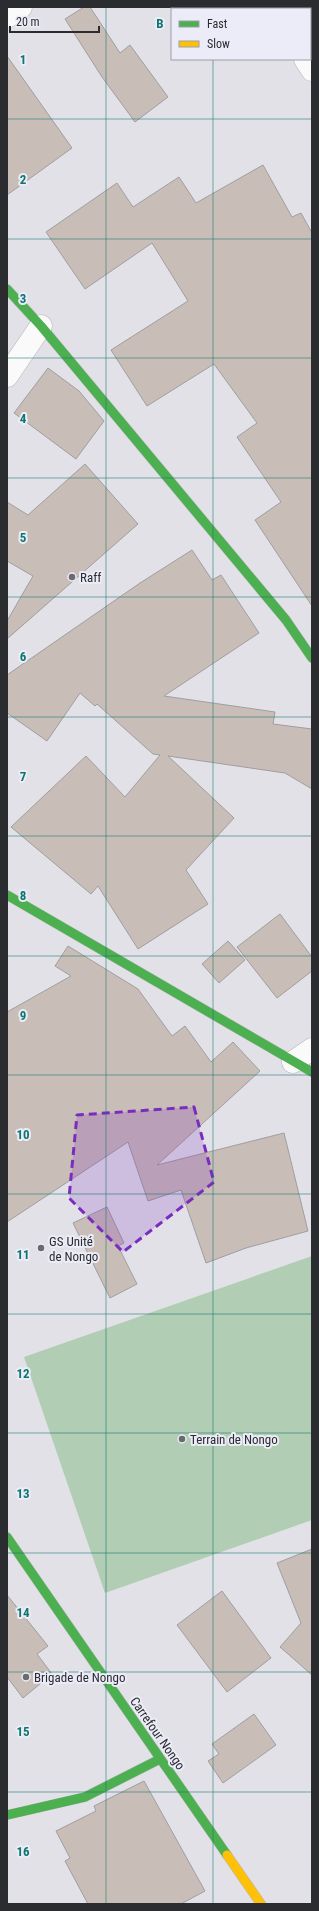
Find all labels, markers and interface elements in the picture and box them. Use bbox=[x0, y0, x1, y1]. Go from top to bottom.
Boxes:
scale bar bbox=[10, 8, 99, 34]
legend bbox=[171, 8, 311, 60]
text: 20 m bbox=[16, 15, 40, 29]
text: B bbox=[156, 16, 164, 31]
text: Fast bbox=[207, 17, 228, 31]
text: Slow bbox=[207, 37, 230, 51]
text: 1 bbox=[20, 52, 26, 67]
text: 2 bbox=[20, 172, 27, 187]
text: 3 bbox=[20, 291, 26, 306]
text: 4 bbox=[20, 411, 27, 426]
text: 5 bbox=[20, 530, 27, 545]
place label: Raff bbox=[80, 570, 101, 585]
marker: Raff bbox=[67, 572, 77, 582]
text: 6 bbox=[20, 649, 27, 664]
text: 7 bbox=[20, 769, 27, 784]
text: 8 bbox=[20, 888, 26, 903]
text: 9 bbox=[20, 1008, 26, 1023]
text: 10 bbox=[16, 1127, 30, 1142]
place label: GS Unité de Nongo bbox=[49, 1234, 98, 1264]
marker: GS Unité de Nongo bbox=[36, 1243, 46, 1253]
text: 11 bbox=[16, 1247, 30, 1262]
text: 12 bbox=[16, 1366, 30, 1381]
place label: Terrain de Nongo bbox=[190, 1432, 278, 1447]
marker: Terrain de Nongo bbox=[177, 1434, 187, 1444]
text: 13 bbox=[16, 1486, 30, 1501]
text: 14 bbox=[16, 1605, 30, 1620]
place label: Brigade de Nongo bbox=[34, 1670, 126, 1685]
marker: Brigade de Nongo bbox=[21, 1672, 31, 1682]
street label: Carrefour Nongo bbox=[127, 1694, 188, 1772]
text: 15 bbox=[16, 1724, 30, 1739]
text: 16 bbox=[16, 1844, 30, 1859]

